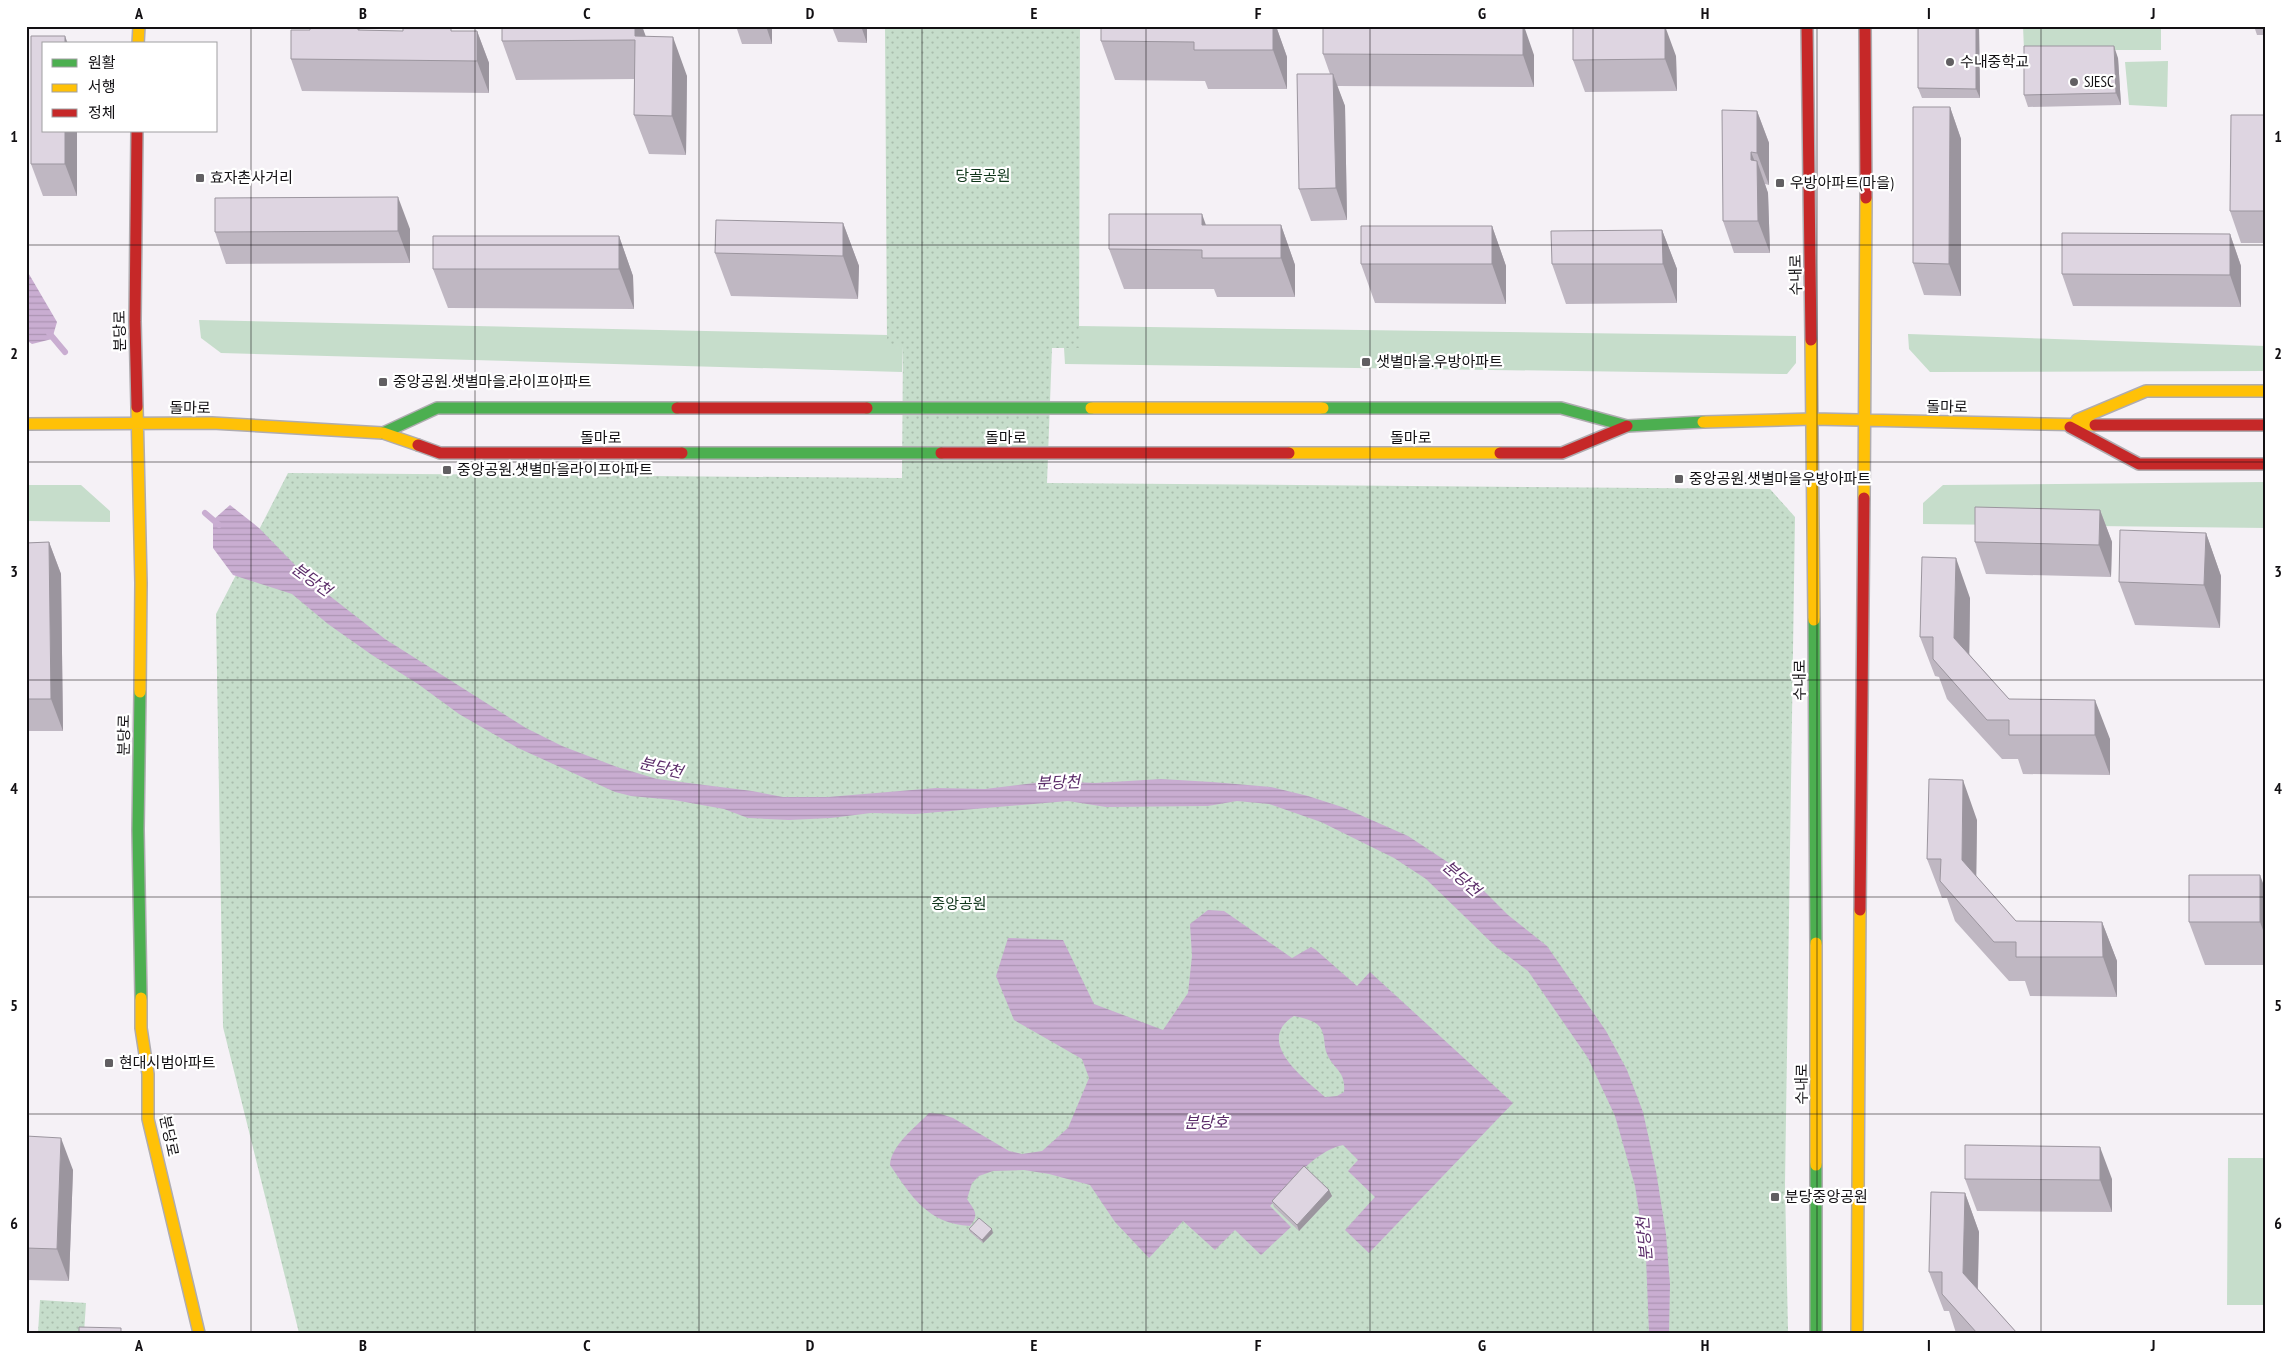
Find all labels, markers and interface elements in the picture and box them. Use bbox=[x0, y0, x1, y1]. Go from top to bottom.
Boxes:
text: A bbox=[134, 3, 144, 23]
text: B bbox=[359, 3, 367, 23]
text: C bbox=[583, 3, 591, 23]
text: D bbox=[806, 3, 815, 23]
text: E bbox=[1031, 3, 1038, 23]
text: F bbox=[1255, 3, 1262, 23]
text: G bbox=[1478, 3, 1486, 23]
text: H bbox=[1701, 3, 1709, 23]
text: I bbox=[1927, 3, 1931, 23]
text: J bbox=[2150, 3, 2155, 23]
legend bbox=[42, 42, 218, 132]
place label: 수내중학교 bbox=[1960, 52, 2029, 71]
text: 원활 bbox=[88, 53, 116, 72]
marker: 수내중학교 bbox=[1944, 56, 1956, 68]
place label: SJESC bbox=[2084, 72, 2114, 91]
marker: SJESC bbox=[2068, 76, 2080, 88]
text: 서행 bbox=[88, 77, 116, 96]
text: 정체 bbox=[88, 103, 116, 122]
text: 1 bbox=[10, 126, 18, 146]
text: 1 bbox=[2274, 126, 2282, 146]
park label: 당골공원 bbox=[955, 166, 1011, 185]
place label: 효자촌사거리 bbox=[210, 168, 293, 187]
marker: 효자촌사거리 bbox=[194, 172, 206, 184]
place label: 우방아파트(마을) bbox=[1790, 173, 1894, 192]
marker: 우방아파트(마을) bbox=[1774, 177, 1786, 189]
street label: 수내로 bbox=[1786, 254, 1805, 296]
street label: 분당로 bbox=[110, 310, 129, 352]
text: 2 bbox=[10, 343, 18, 363]
text: 2 bbox=[2274, 343, 2282, 363]
place label: 샛별마을.우방아파트 bbox=[1376, 352, 1503, 371]
marker: 샛별마을.우방아파트 bbox=[1360, 356, 1372, 368]
place label: 중앙공원.샛별마을.라이프아파트 bbox=[393, 372, 592, 391]
marker: 중앙공원.샛별마을.라이프아파트 bbox=[377, 376, 389, 388]
street label: 돌마로 bbox=[1926, 397, 1968, 416]
street label: 돌마로 bbox=[169, 398, 211, 417]
street label: 돌마로 bbox=[580, 428, 622, 447]
street label: 돌마로 bbox=[985, 428, 1027, 447]
street label: 돌마로 bbox=[1390, 428, 1432, 447]
place label: 중앙공원.샛별마을라이프아파트 bbox=[457, 460, 653, 479]
marker: 중앙공원.샛별마을라이프아파트 bbox=[441, 464, 453, 476]
place label: 중앙공원.샛별마을우방아파트 bbox=[1689, 469, 1871, 488]
marker: 중앙공원.샛별마을우방아파트 bbox=[1673, 473, 1685, 485]
water label: 분당천 bbox=[288, 558, 338, 601]
text: 3 bbox=[10, 561, 18, 581]
text: 3 bbox=[2274, 561, 2282, 581]
street label: 수내로 bbox=[1790, 659, 1809, 701]
street label: 분당로 bbox=[114, 714, 133, 756]
water label: 분당천 bbox=[637, 752, 687, 783]
water label: 분당천 bbox=[1036, 771, 1083, 793]
text: 4 bbox=[10, 778, 18, 798]
text: 4 bbox=[2274, 778, 2282, 798]
water label: 분당천 bbox=[1439, 856, 1487, 902]
park label: 중앙공원 bbox=[931, 894, 987, 913]
text: 5 bbox=[10, 995, 18, 1015]
text: 5 bbox=[2274, 995, 2282, 1015]
place label: 현대시범아파트 bbox=[119, 1053, 216, 1072]
marker: 현대시범아파트 bbox=[103, 1057, 115, 1069]
street label: 수내로 bbox=[1792, 1063, 1811, 1105]
water label: 분당호 bbox=[1184, 1112, 1229, 1132]
street label: 분당로 bbox=[156, 1114, 183, 1158]
place label: 분당중앙공원 bbox=[1785, 1187, 1868, 1206]
marker: 분당중앙공원 bbox=[1769, 1191, 1781, 1203]
text: 6 bbox=[10, 1213, 18, 1233]
text: 6 bbox=[2274, 1213, 2282, 1233]
water label: 분당천 bbox=[1632, 1214, 1656, 1262]
text: A bbox=[134, 1335, 144, 1355]
text: B bbox=[359, 1335, 367, 1355]
text: C bbox=[583, 1335, 591, 1355]
text: D bbox=[806, 1335, 815, 1355]
text: E bbox=[1031, 1335, 1038, 1355]
text: F bbox=[1255, 1335, 1262, 1355]
text: G bbox=[1478, 1335, 1486, 1355]
text: H bbox=[1701, 1335, 1709, 1355]
text: I bbox=[1927, 1335, 1931, 1355]
text: J bbox=[2150, 1335, 2155, 1355]

